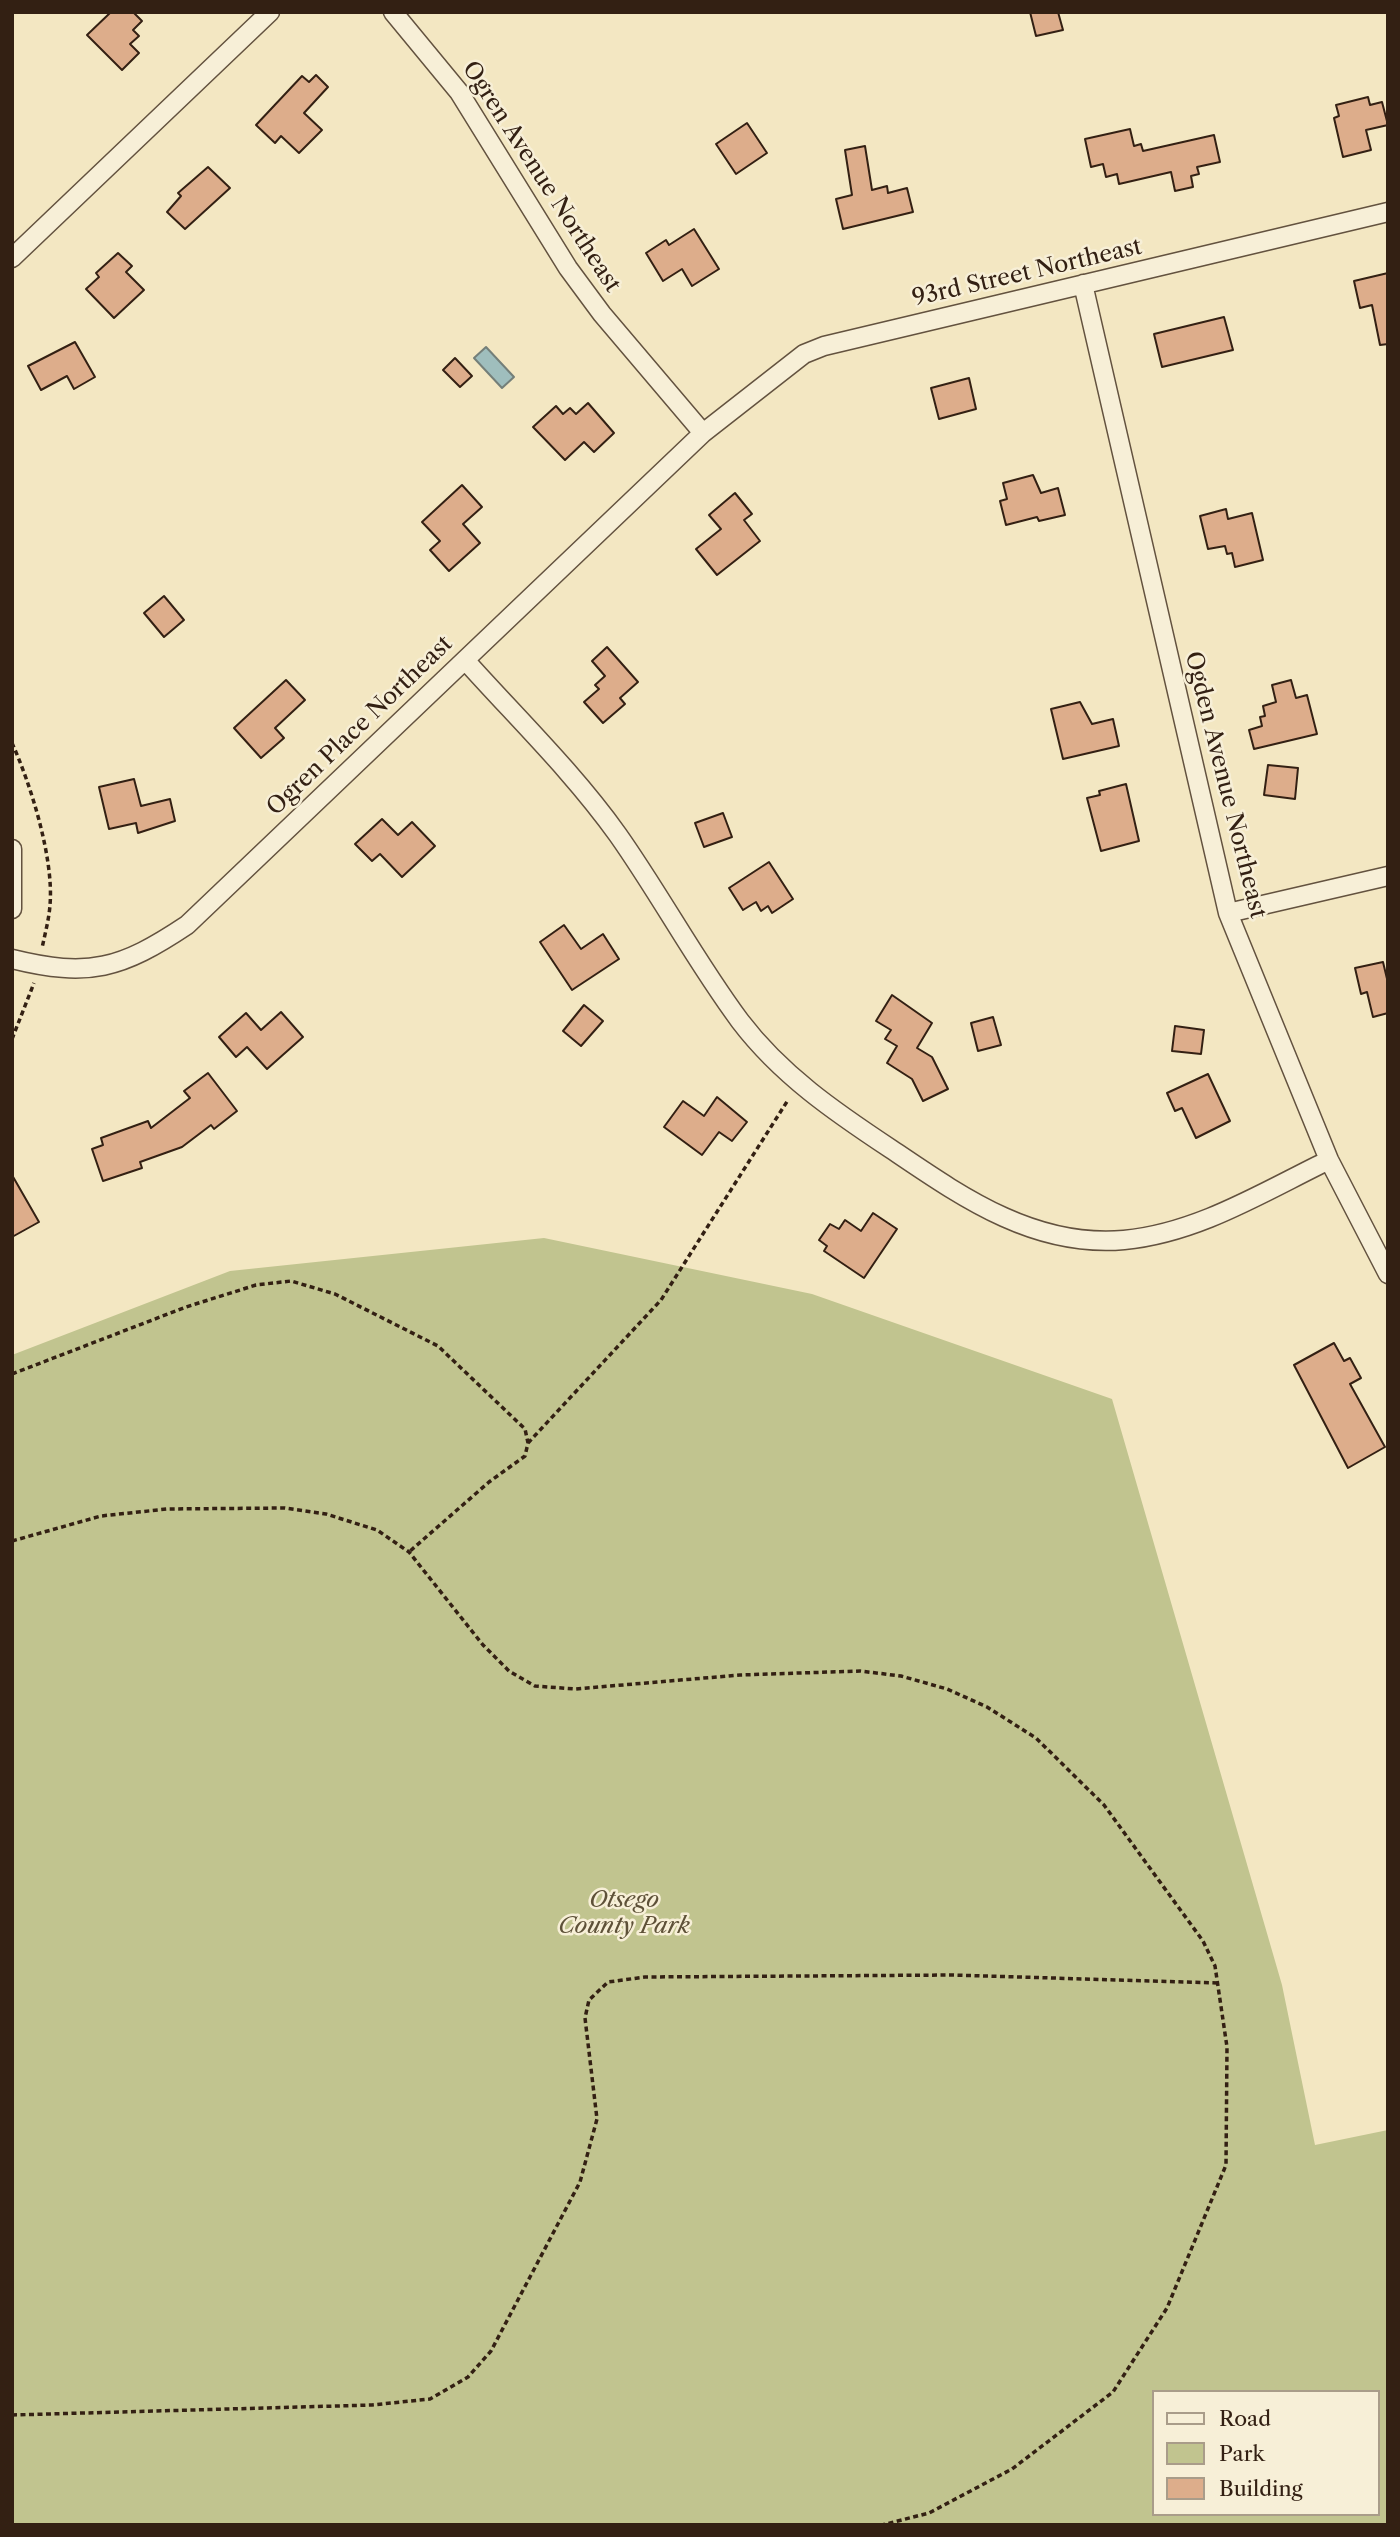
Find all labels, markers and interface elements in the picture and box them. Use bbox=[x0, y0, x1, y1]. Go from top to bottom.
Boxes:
street label: Ogren Avenue Northeast bbox=[456, 56, 626, 298]
street label: 93rd Street Northeast bbox=[910, 233, 1144, 313]
street label: Ogren Place Northeast bbox=[262, 630, 458, 822]
street label: Ogden Avenue Northeast bbox=[1178, 649, 1272, 921]
park label: Otsego County Park bbox=[558, 1886, 690, 1940]
legend bbox=[1152, 2390, 1379, 2516]
text: Road bbox=[1219, 2406, 1271, 2431]
text: Park bbox=[1219, 2441, 1265, 2466]
text: Building bbox=[1219, 2476, 1303, 2501]

